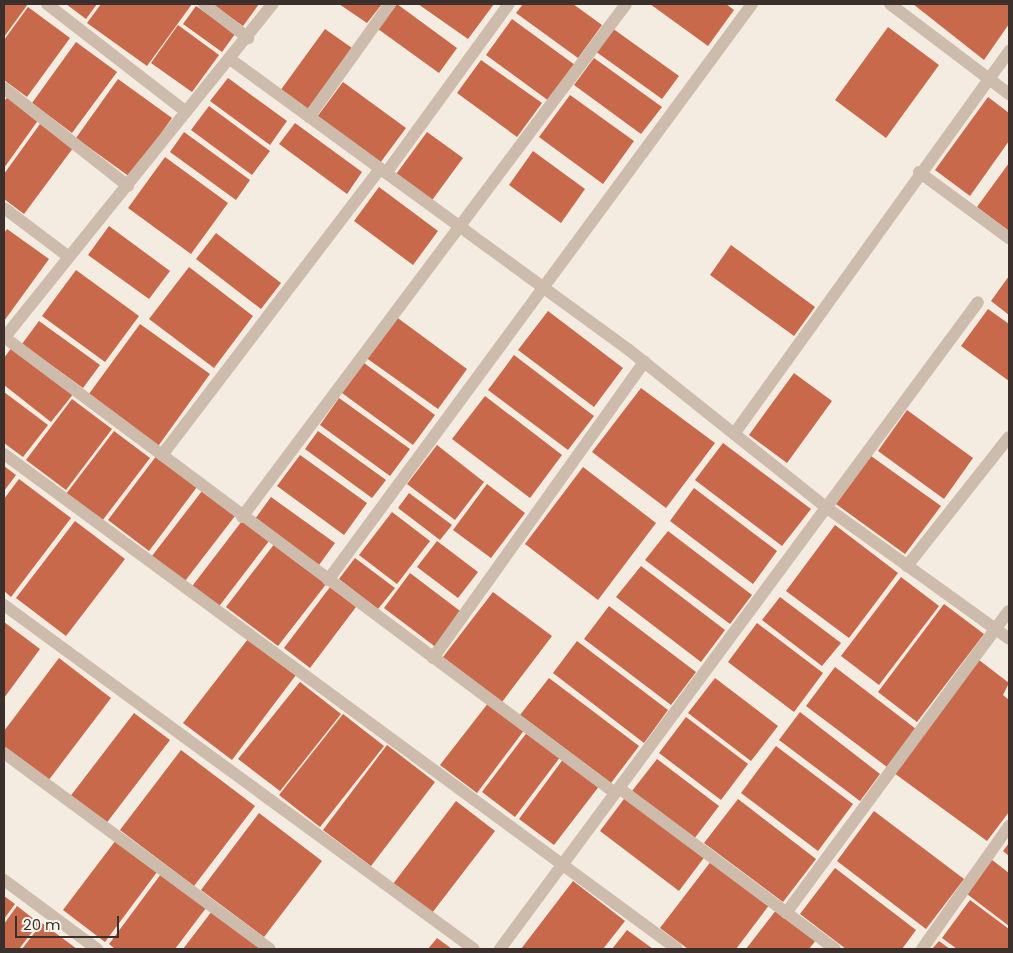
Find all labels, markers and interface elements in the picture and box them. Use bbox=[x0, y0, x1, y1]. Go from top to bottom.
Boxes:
scale bar bbox=[18, 906, 121, 938]
text: 20 m bbox=[23, 914, 61, 935]

